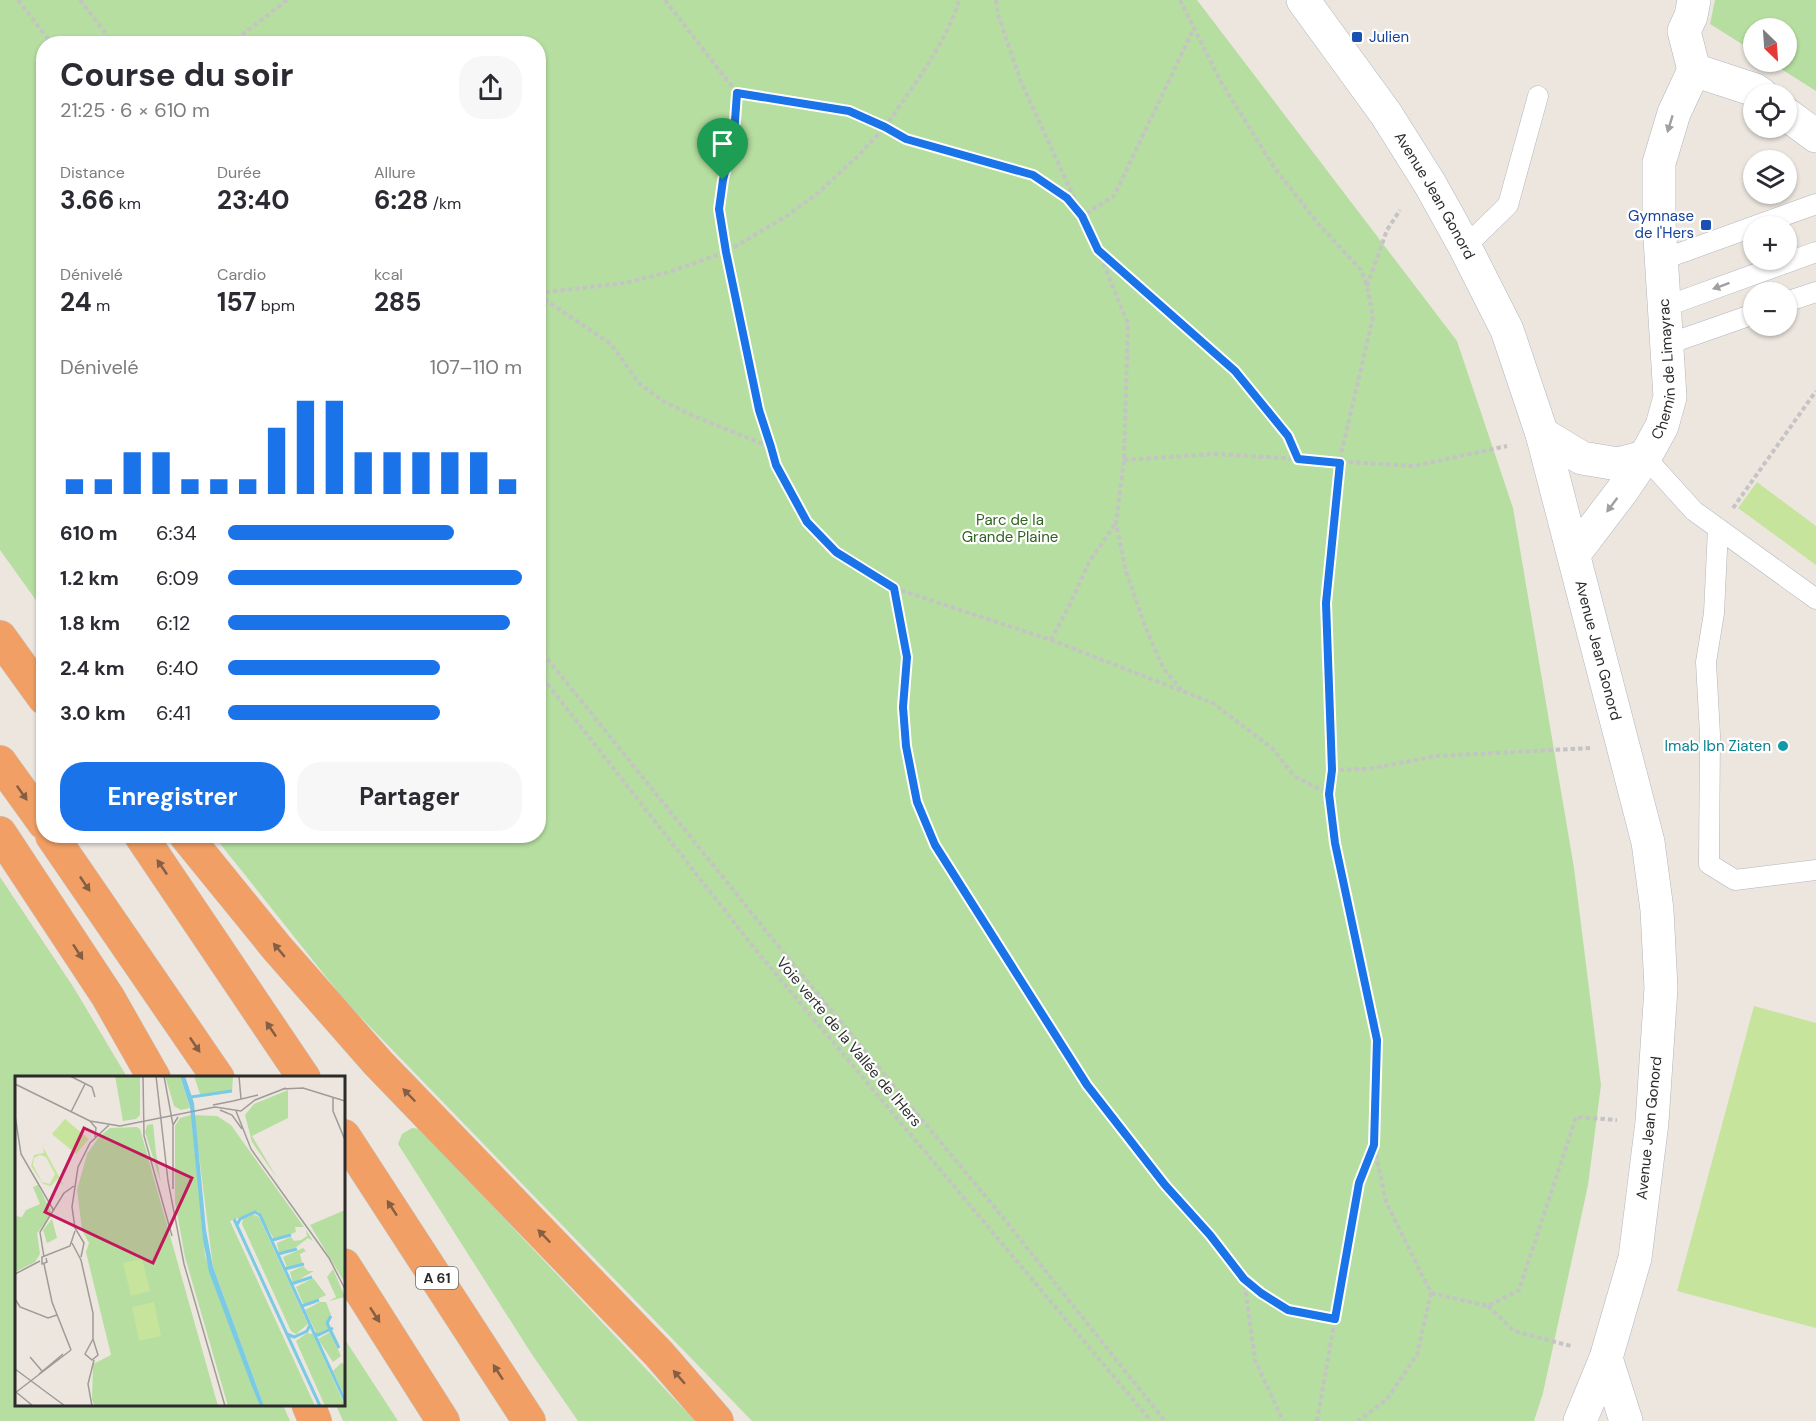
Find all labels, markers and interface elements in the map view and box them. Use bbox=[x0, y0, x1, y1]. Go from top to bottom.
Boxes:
north arrow bbox=[1743, 18, 1797, 72]
map controls bbox=[1743, 18, 1797, 336]
place label: Julien bbox=[1369, 27, 1409, 47]
marker: Julien bbox=[1350, 30, 1364, 44]
text: Course du soir bbox=[60, 53, 293, 96]
button: share bbox=[459, 56, 522, 119]
button: locate bbox=[1743, 84, 1797, 138]
text: 21:25 · 6 × 610 m bbox=[60, 97, 210, 123]
one-way arrow bbox=[1665, 115, 1674, 133]
pin bbox=[697, 118, 748, 180]
icon: arrive bbox=[706, 127, 739, 160]
street label: Avenue Jean Gonord bbox=[1390, 128, 1480, 263]
button: layers bbox=[1743, 150, 1797, 204]
text: Distance bbox=[60, 162, 125, 183]
text: Durée bbox=[217, 162, 261, 183]
text: Allure bbox=[374, 162, 416, 183]
text: 3.66 bbox=[60, 183, 114, 217]
text: 23:40 bbox=[217, 183, 290, 217]
text: 6:28 bbox=[374, 183, 428, 217]
text: km bbox=[114, 193, 141, 214]
text: /km bbox=[428, 193, 461, 214]
place label: Gymnase de l'Hers bbox=[1628, 206, 1694, 243]
button: + bbox=[1743, 216, 1797, 270]
marker: Gymnase de l'Hers bbox=[1699, 218, 1713, 232]
text: Dénivelé bbox=[60, 264, 123, 285]
text: Cardio bbox=[217, 264, 266, 285]
text: kcal bbox=[374, 264, 403, 285]
one-way arrow bbox=[1712, 281, 1730, 291]
button: − bbox=[1743, 282, 1797, 336]
text: 24 bbox=[60, 285, 92, 319]
text: 157 bbox=[217, 285, 256, 319]
text: 285 bbox=[374, 285, 421, 319]
text: m bbox=[92, 295, 110, 316]
text: bpm bbox=[256, 295, 295, 316]
street label: Chemin de Limayrac bbox=[1646, 298, 1680, 443]
text: Dénivelé bbox=[60, 354, 139, 380]
text: 107–110 m bbox=[430, 354, 522, 380]
one-way arrow bbox=[1606, 497, 1618, 513]
park label: Parc de la Grande Plaine bbox=[962, 510, 1058, 547]
text: 610 m bbox=[60, 520, 118, 546]
text: 6:34 bbox=[156, 520, 197, 546]
text: 1.2 km bbox=[60, 565, 119, 591]
text: 6:09 bbox=[156, 565, 199, 591]
street label: Avenue Jean Gonord bbox=[1570, 578, 1626, 723]
text: 1.8 km bbox=[60, 610, 120, 636]
text: 6:12 bbox=[156, 610, 190, 636]
text: 2.4 km bbox=[60, 655, 125, 681]
text: 6:40 bbox=[156, 655, 198, 681]
text: 3.0 km bbox=[60, 700, 125, 726]
text: 6:41 bbox=[156, 700, 191, 726]
place label: Imab Ibn Ziaten bbox=[1665, 736, 1771, 756]
marker: Imab Ibn Ziaten bbox=[1776, 739, 1790, 753]
button: Enregistrer bbox=[60, 762, 285, 831]
button: Partager bbox=[297, 762, 522, 831]
one-way arrow bbox=[16, 784, 28, 800]
one-way arrow bbox=[157, 859, 168, 876]
one-way arrow bbox=[79, 875, 91, 891]
one-way arrow bbox=[273, 943, 286, 958]
one-way arrow bbox=[73, 944, 84, 960]
street label: Voie verte de la Vallée de l'Hers bbox=[772, 953, 926, 1131]
one-way arrow bbox=[266, 1021, 277, 1037]
one-way arrow bbox=[189, 1036, 201, 1052]
street label: Avenue Jean Gonord bbox=[1632, 1055, 1666, 1201]
inset map bbox=[15, 1076, 345, 1406]
one-way arrow bbox=[402, 1088, 416, 1103]
one-way arrow bbox=[387, 1200, 398, 1216]
one-way arrow bbox=[538, 1229, 552, 1243]
road number: A 61 bbox=[416, 1267, 458, 1289]
one-way arrow bbox=[369, 1306, 381, 1322]
one-way arrow bbox=[492, 1363, 503, 1380]
one-way arrow bbox=[673, 1370, 686, 1385]

